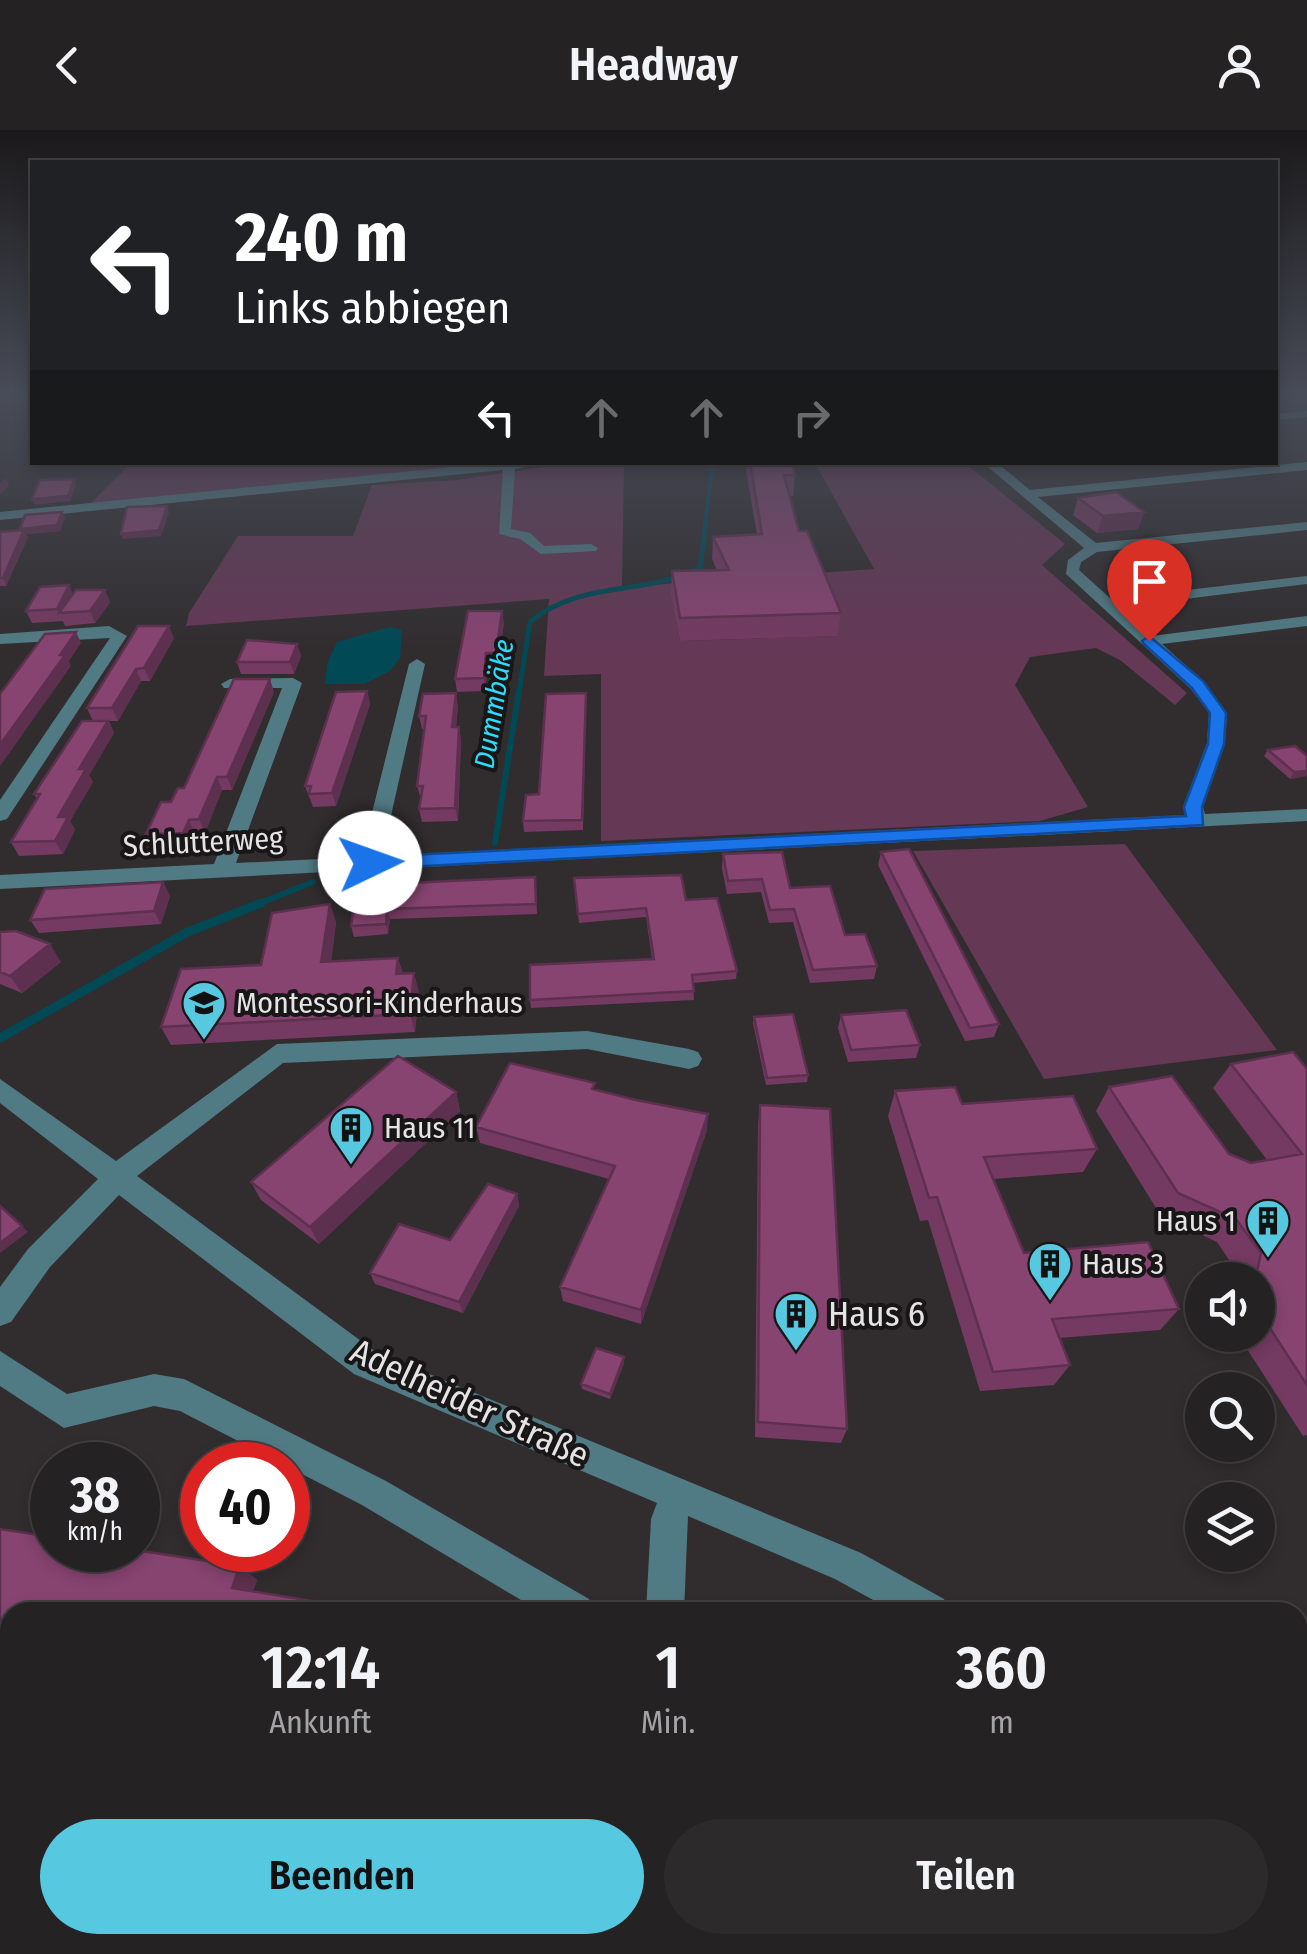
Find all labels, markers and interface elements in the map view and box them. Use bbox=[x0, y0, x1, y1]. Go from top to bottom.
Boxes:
icon: back bbox=[40, 38, 95, 93]
text: Headway bbox=[569, 38, 738, 92]
icon: person bbox=[1212, 38, 1267, 93]
text: 240 m bbox=[235, 196, 408, 280]
icon: left bbox=[70, 200, 200, 330]
text: Links abbiegen bbox=[235, 281, 510, 335]
icon: left bbox=[469, 390, 524, 445]
icon: ahead bbox=[574, 390, 629, 445]
icon: ahead bbox=[679, 390, 734, 445]
icon: right bbox=[784, 390, 839, 445]
pin bbox=[1107, 539, 1192, 642]
icon: arrive bbox=[1122, 554, 1177, 609]
water label: Dummbäke bbox=[468, 637, 520, 771]
position arrow bbox=[318, 811, 422, 915]
street label: Schlutterweg bbox=[122, 820, 285, 864]
school or university icon: Montessori-Kinderhaus bbox=[181, 980, 227, 1041]
place label: Montessori-Kinderhaus bbox=[236, 985, 523, 1021]
building icon: Haus 11 bbox=[328, 1105, 374, 1166]
place label: Haus 11 bbox=[384, 1110, 475, 1146]
building icon: Haus 1 bbox=[1245, 1198, 1291, 1259]
place label: Haus 1 bbox=[1156, 1203, 1236, 1239]
building icon: Haus 3 bbox=[1027, 1241, 1073, 1302]
place label: Haus 3 bbox=[1082, 1246, 1164, 1282]
map controls bbox=[1185, 1262, 1275, 1572]
button: sound bbox=[1185, 1262, 1275, 1352]
building icon: Haus 6 bbox=[773, 1291, 819, 1352]
place label: Haus 6 bbox=[828, 1293, 925, 1335]
street label: Adelheider Straße bbox=[344, 1329, 596, 1477]
button: search bbox=[1185, 1372, 1275, 1462]
speed limit sign: 40 bbox=[180, 1442, 310, 1572]
text: 38 bbox=[70, 1465, 120, 1525]
button: layers bbox=[1185, 1482, 1275, 1572]
text: km/h bbox=[67, 1517, 123, 1547]
text: 12:14 bbox=[261, 1632, 380, 1704]
text: 1 bbox=[656, 1632, 680, 1704]
text: 360 bbox=[956, 1632, 1047, 1704]
text: Ankunft bbox=[269, 1703, 372, 1741]
text: Min. bbox=[641, 1703, 695, 1741]
text: m bbox=[989, 1703, 1014, 1741]
button: Beenden bbox=[40, 1819, 644, 1934]
button: Teilen bbox=[664, 1819, 1268, 1934]

